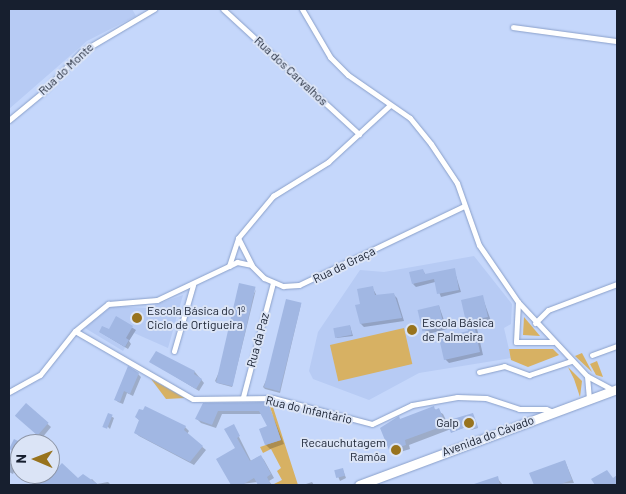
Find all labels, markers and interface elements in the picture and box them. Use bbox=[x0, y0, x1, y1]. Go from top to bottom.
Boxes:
street label: Rua dos Carvalhos bbox=[251, 33, 331, 109]
street label: Rua do Monte bbox=[36, 40, 96, 98]
street label: Rua da Graça bbox=[310, 244, 378, 286]
place label: Escola Básica do 1º Ciclo de Ortigueira bbox=[147, 304, 245, 332]
street label: Rua da Paz bbox=[244, 311, 272, 369]
marker: Escola Básica do 1º Ciclo de Ortigueira bbox=[131, 312, 143, 324]
place label: Escola Básica de Palmeira bbox=[422, 316, 494, 344]
marker: Escola Básica de Palmeira bbox=[406, 324, 418, 336]
street label: Rua do Infantário bbox=[264, 393, 354, 427]
street label: Avenida do Cávado bbox=[440, 413, 536, 459]
place label: Galp bbox=[436, 416, 459, 430]
marker: Galp bbox=[463, 417, 475, 429]
north arrow bbox=[10, 434, 60, 484]
place label: Recauchutagem Ramôa bbox=[301, 436, 386, 464]
marker: Recauchutagem Ramôa bbox=[390, 444, 402, 456]
text: N bbox=[12, 454, 29, 464]

